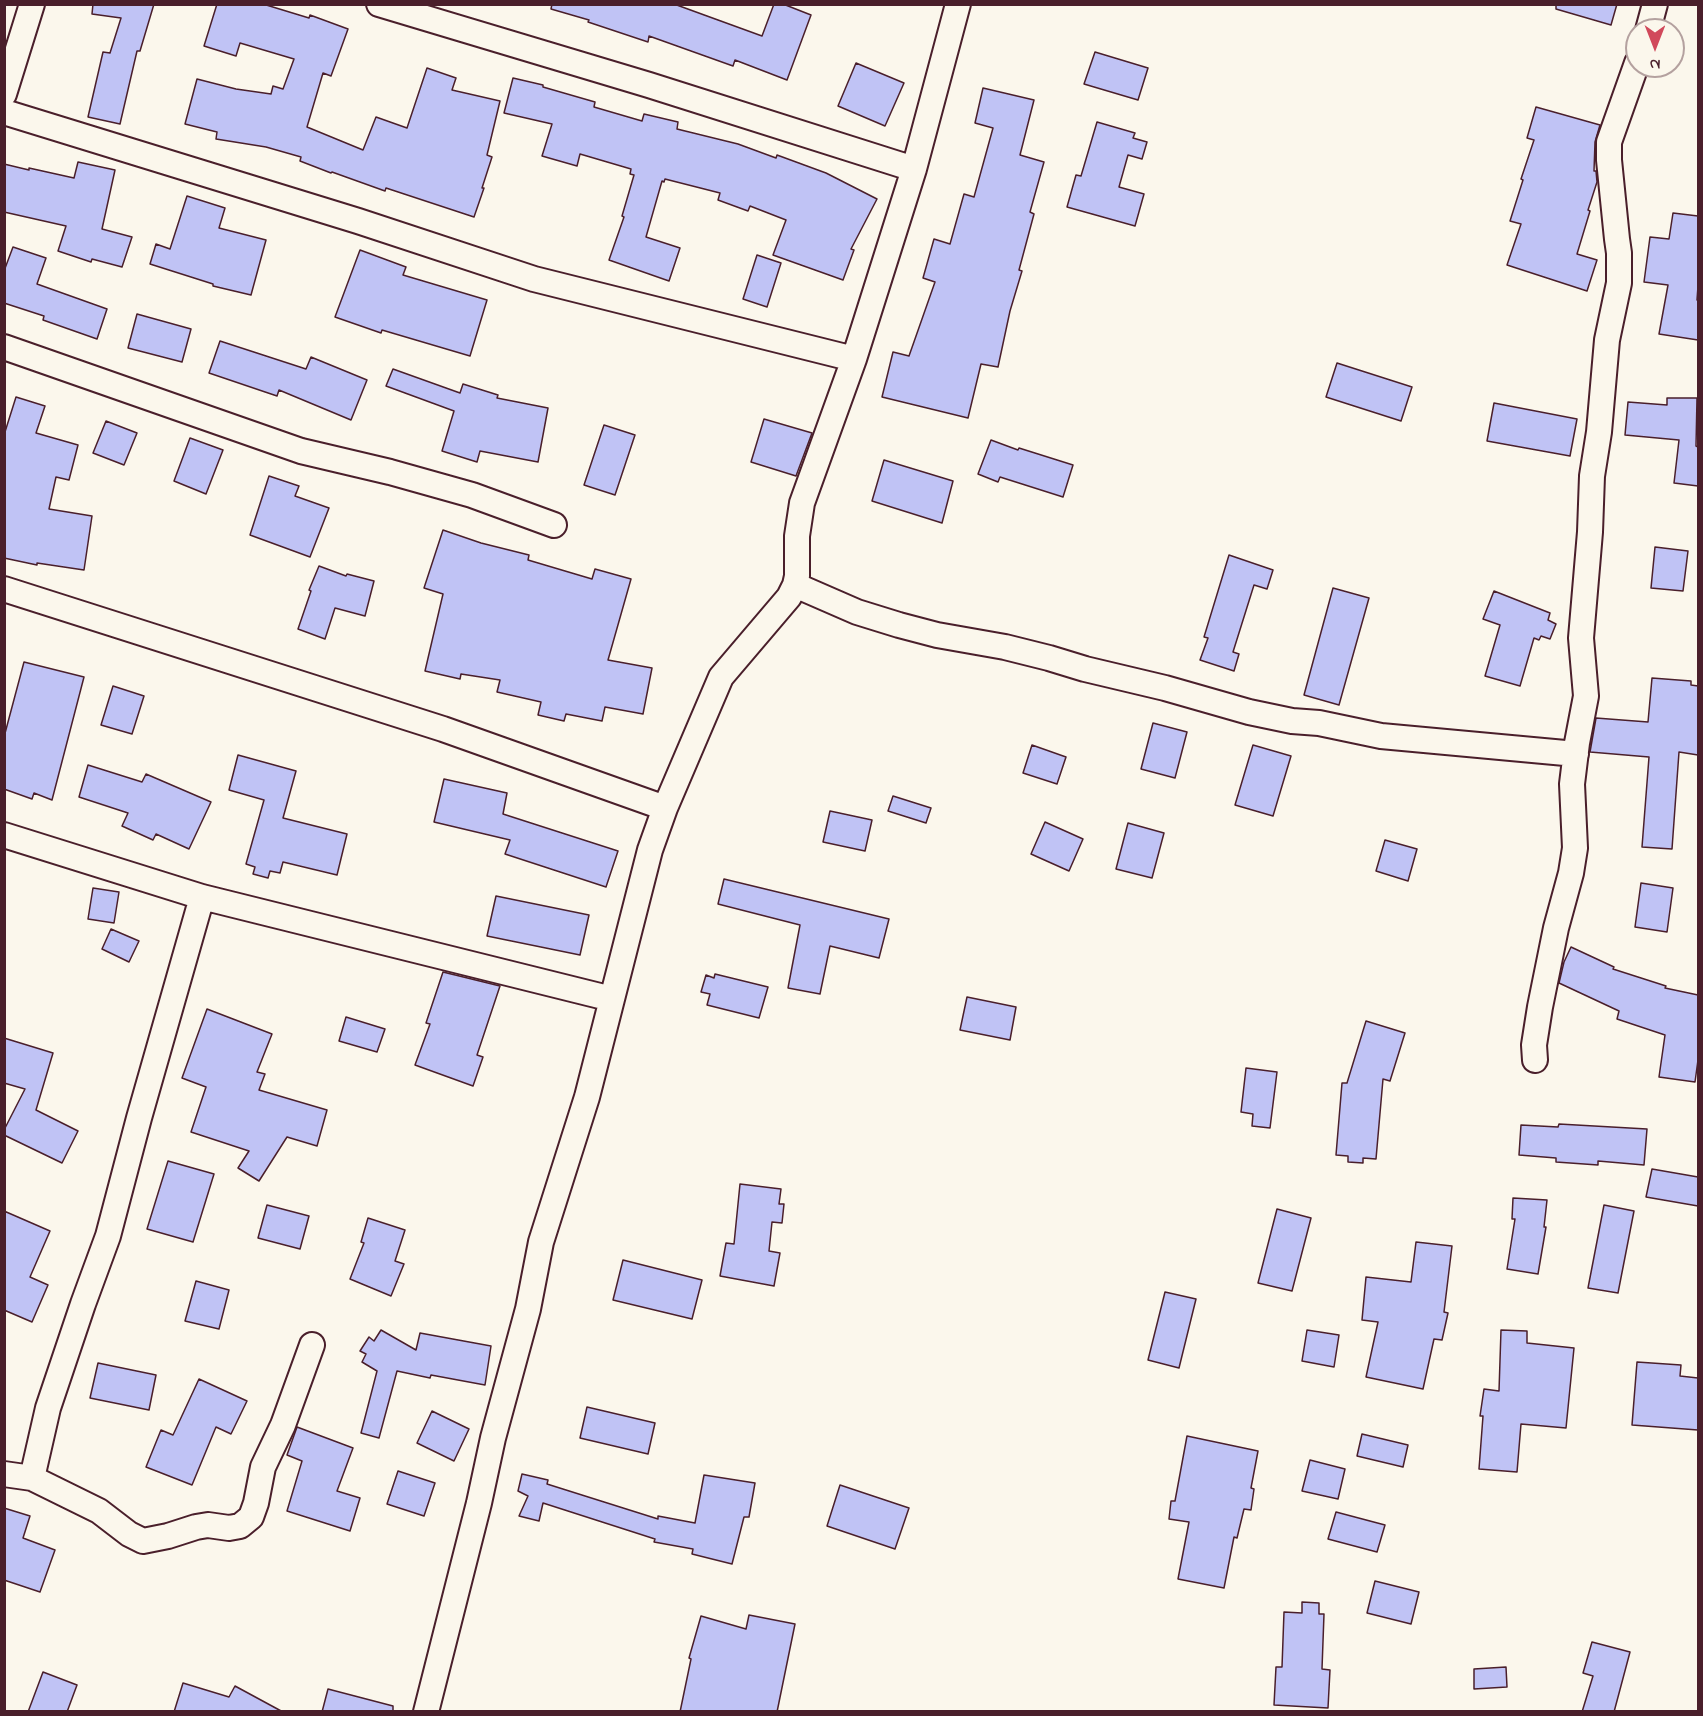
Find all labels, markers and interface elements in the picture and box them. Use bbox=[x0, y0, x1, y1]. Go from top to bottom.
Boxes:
north arrow bbox=[1625, 18, 1685, 78]
text: N bbox=[1650, 52, 1660, 76]

